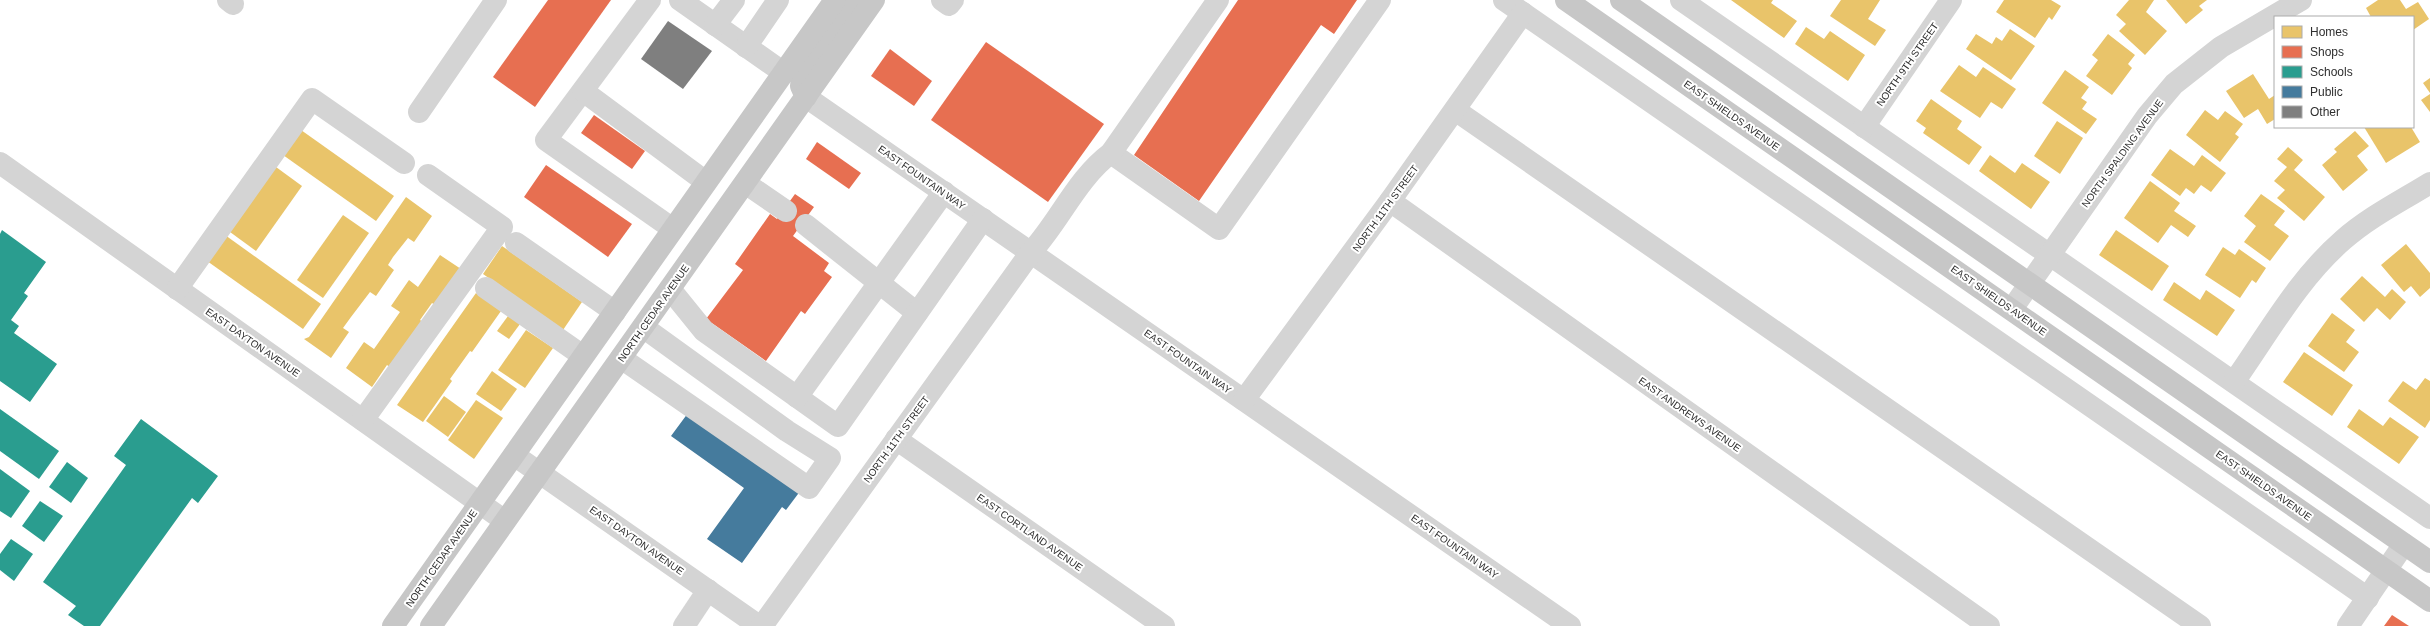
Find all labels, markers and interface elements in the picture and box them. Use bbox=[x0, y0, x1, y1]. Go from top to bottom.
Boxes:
legend bbox=[2274, 16, 2414, 128]
street label: NORTH 9TH STREET bbox=[1874, 20, 1940, 108]
text: Homes bbox=[2310, 25, 2348, 39]
text: Shops bbox=[2310, 45, 2344, 59]
text: Schools bbox=[2310, 65, 2353, 79]
street label: EAST SHIELDS AVENUE bbox=[1682, 78, 1782, 153]
text: Public bbox=[2310, 85, 2343, 99]
street label: NORTH SPALDING AVENUE bbox=[2080, 97, 2165, 209]
text: Other bbox=[2310, 105, 2340, 119]
street label: EAST FOUNTAIN WAY bbox=[876, 143, 968, 212]
street label: NORTH 11TH STREET bbox=[1350, 163, 1420, 254]
street label: NORTH CEDAR AVENUE bbox=[616, 262, 691, 364]
street label: EAST SHIELDS AVENUE bbox=[1949, 263, 2049, 338]
street label: EAST DAYTON AVENUE bbox=[204, 306, 302, 379]
street label: EAST FOUNTAIN WAY bbox=[1142, 327, 1234, 396]
street label: EAST ANDREWS AVENUE bbox=[1637, 375, 1743, 454]
street label: NORTH 11TH STREET bbox=[861, 394, 931, 485]
street label: EAST SHIELDS AVENUE bbox=[2214, 448, 2314, 523]
street label: EAST CORTLAND AVENUE bbox=[975, 492, 1085, 573]
street label: EAST DAYTON AVENUE bbox=[588, 504, 686, 577]
street label: NORTH CEDAR AVENUE bbox=[404, 507, 479, 609]
street label: EAST FOUNTAIN WAY bbox=[1409, 512, 1501, 581]

